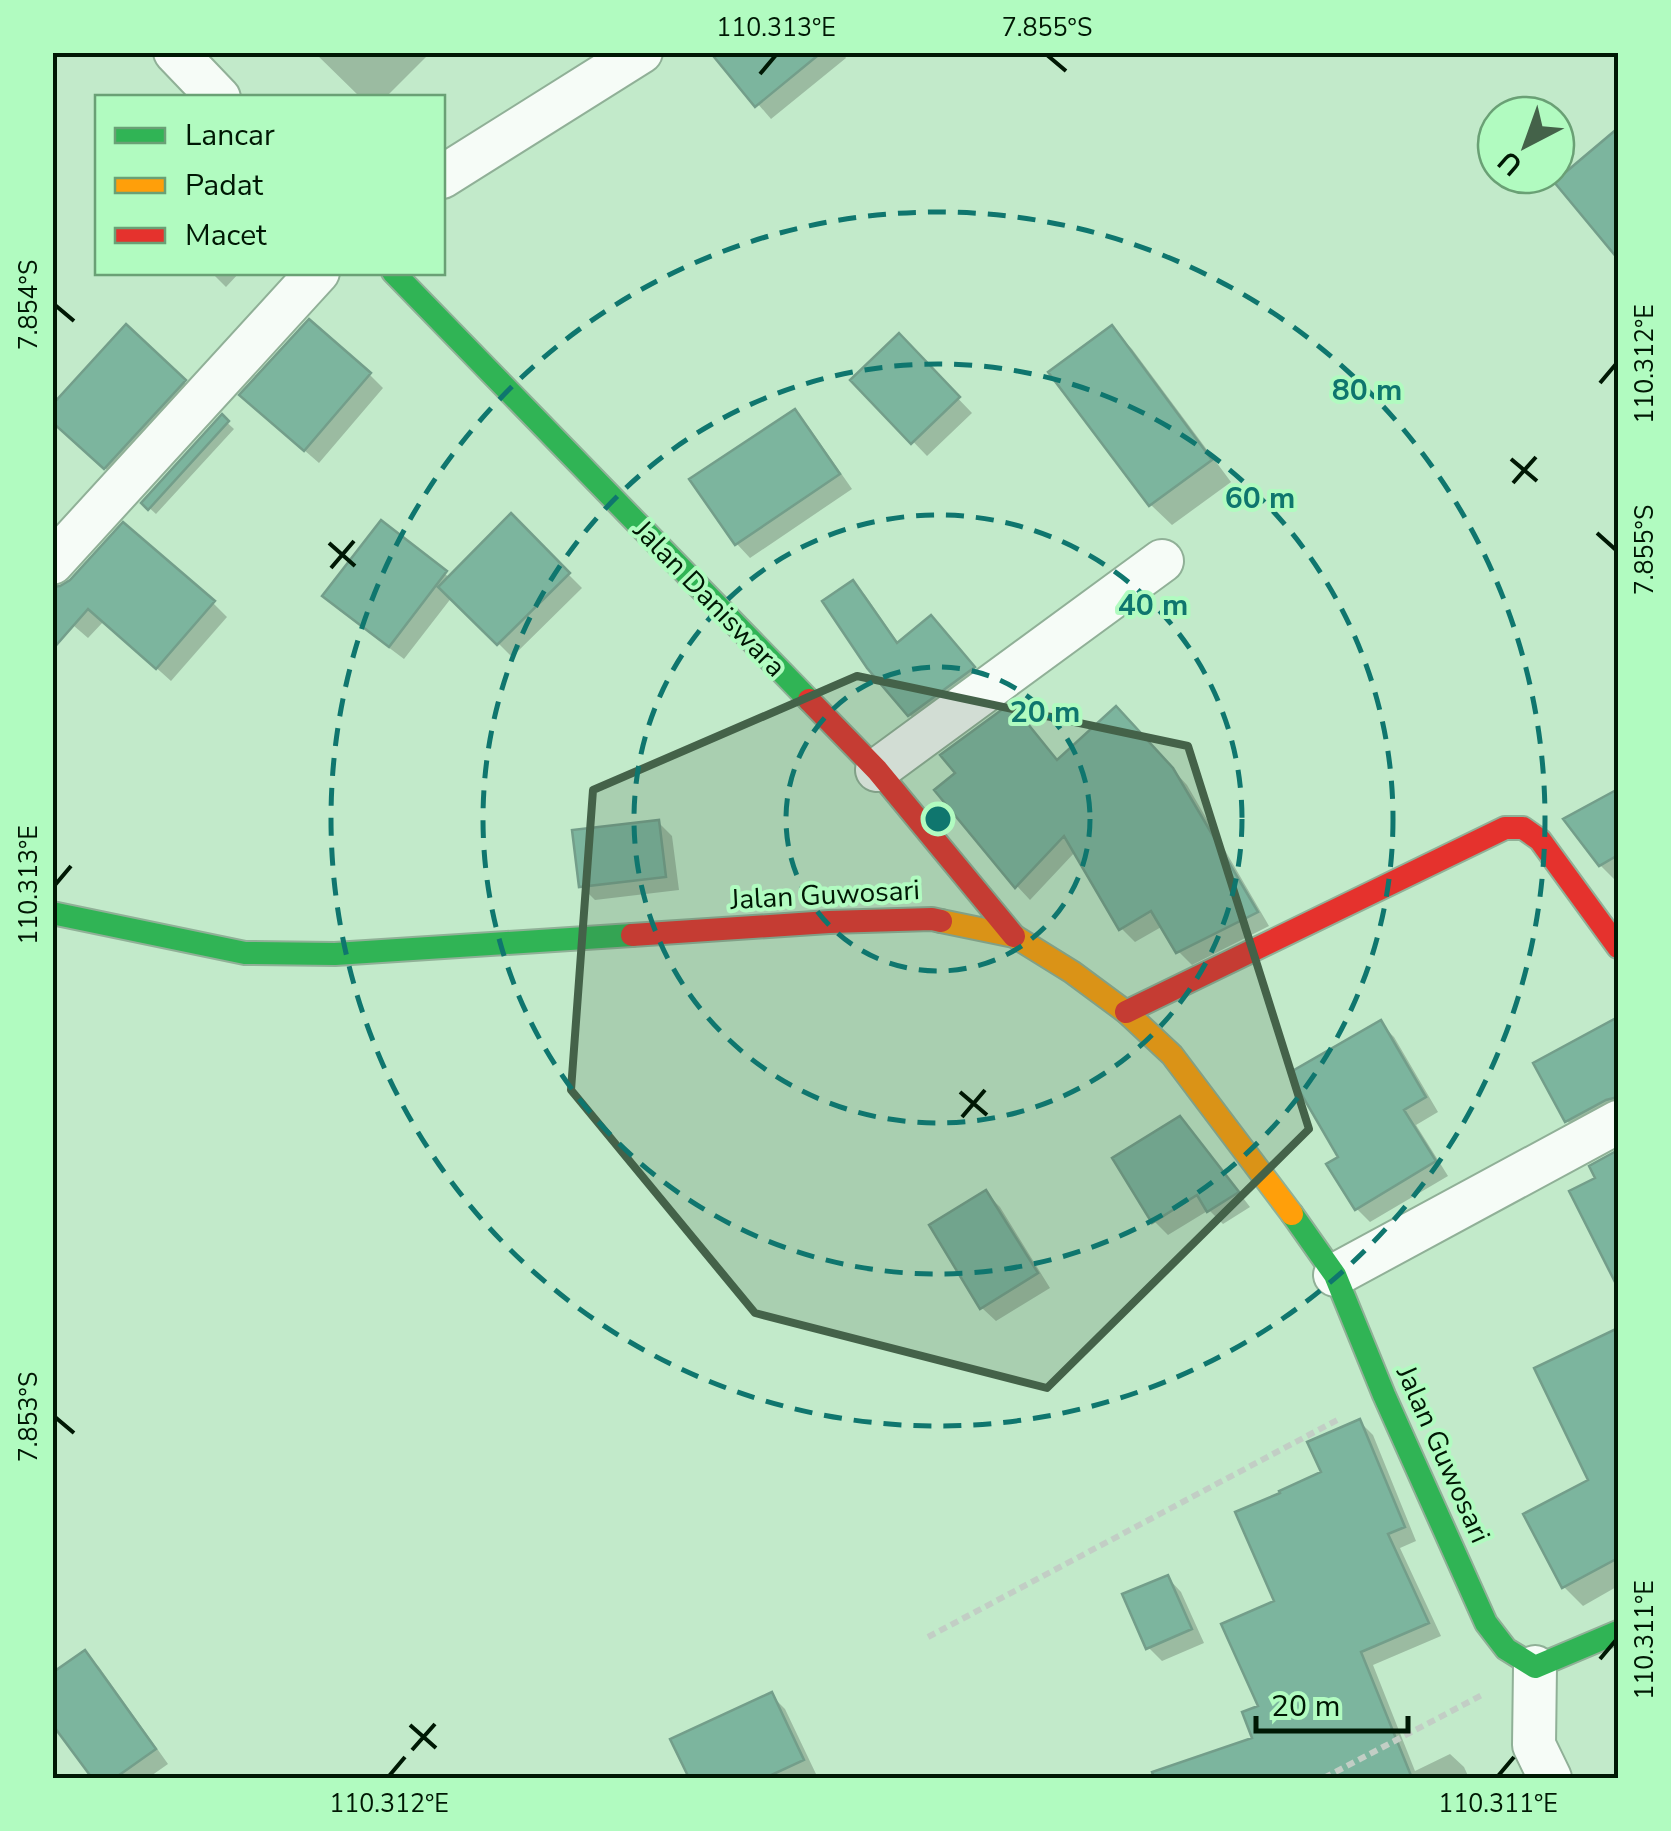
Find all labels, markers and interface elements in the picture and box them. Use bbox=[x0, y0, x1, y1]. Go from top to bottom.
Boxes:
text: 110.313°E bbox=[716, 11, 836, 45]
text: 7.855°S bbox=[1002, 11, 1092, 45]
legend bbox=[95, 95, 445, 275]
north arrow bbox=[1476, 95, 1576, 195]
text: Lancar bbox=[185, 115, 275, 156]
text: U bbox=[1490, 142, 1531, 184]
text: Padat bbox=[185, 165, 264, 206]
text: Macet bbox=[185, 215, 267, 256]
text: 7.854°S bbox=[12, 260, 46, 350]
text: 110.312°E bbox=[1628, 304, 1662, 424]
text: 80 m bbox=[1332, 370, 1402, 411]
text: 60 m bbox=[1225, 478, 1295, 519]
text: 7.855°S bbox=[1628, 505, 1662, 595]
street label: Jalan Daniswara bbox=[624, 511, 794, 685]
text: 40 m bbox=[1118, 585, 1188, 626]
text: 20 m bbox=[1010, 692, 1080, 733]
centre of rings bbox=[920, 801, 956, 837]
text: 110.313°E bbox=[12, 825, 46, 945]
street label: Jalan Guwosari bbox=[728, 871, 921, 919]
street label: Jalan Guwosari bbox=[1387, 1359, 1499, 1549]
text: 7.853°S bbox=[12, 1372, 46, 1462]
text: 110.311°E bbox=[1628, 1580, 1662, 1700]
scale bar bbox=[1256, 1671, 1408, 1733]
text: 20 m bbox=[1271, 1686, 1340, 1727]
text: 110.312°E bbox=[329, 1787, 449, 1821]
text: 110.311°E bbox=[1438, 1787, 1558, 1821]

